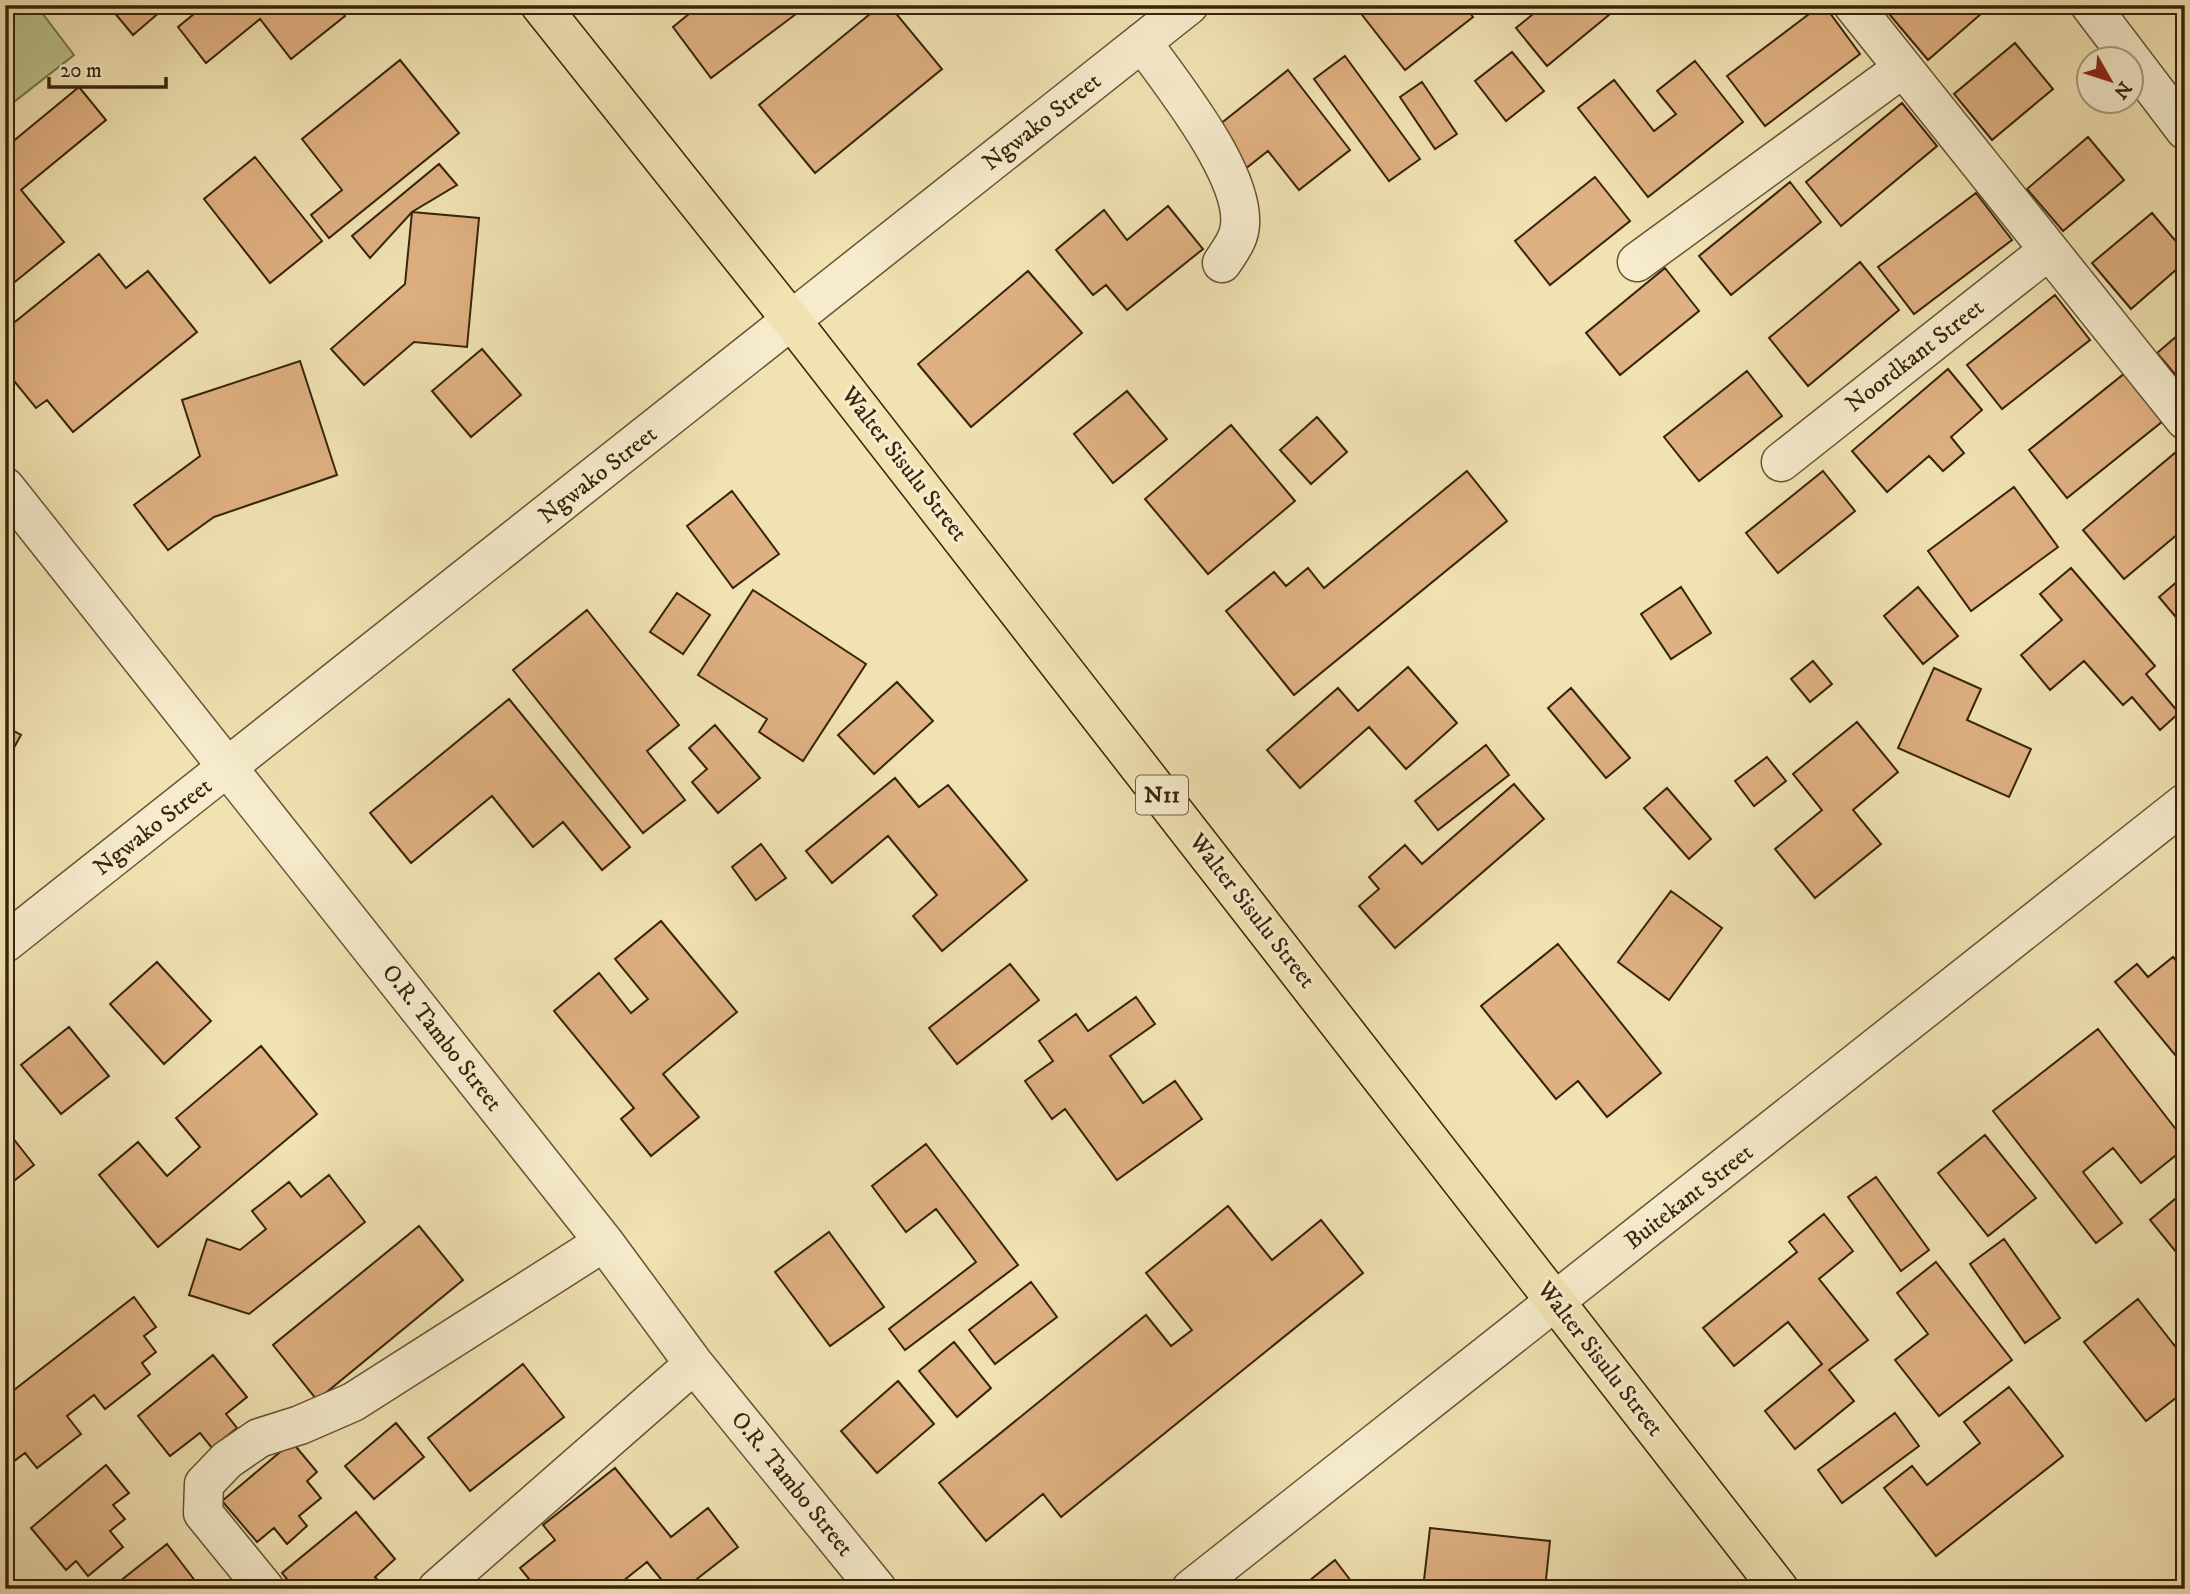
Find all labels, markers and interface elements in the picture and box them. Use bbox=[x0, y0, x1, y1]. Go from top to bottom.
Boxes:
scale bar bbox=[49, 46, 166, 90]
north arrow bbox=[2074, 46, 2144, 116]
text: 20 m bbox=[60, 58, 102, 84]
street label: Ngwako Street bbox=[977, 66, 1107, 178]
text: N bbox=[2108, 76, 2136, 103]
street label: Noordkant Street bbox=[1840, 292, 1990, 419]
street label: Walter Sisulu Street bbox=[834, 380, 974, 548]
street label: Ngwako Street bbox=[533, 419, 663, 531]
street label: Ngwako Street bbox=[88, 771, 218, 883]
road number: N11 bbox=[1136, 776, 1188, 814]
street label: Walter Sisulu Street bbox=[1182, 827, 1322, 995]
street label: O.R. Tambo Street bbox=[375, 959, 509, 1118]
street label: Buitekant Street bbox=[1619, 1137, 1759, 1256]
street label: Walter Sisulu Street bbox=[1530, 1275, 1670, 1443]
street label: O.R. Tambo Street bbox=[724, 1405, 860, 1563]

